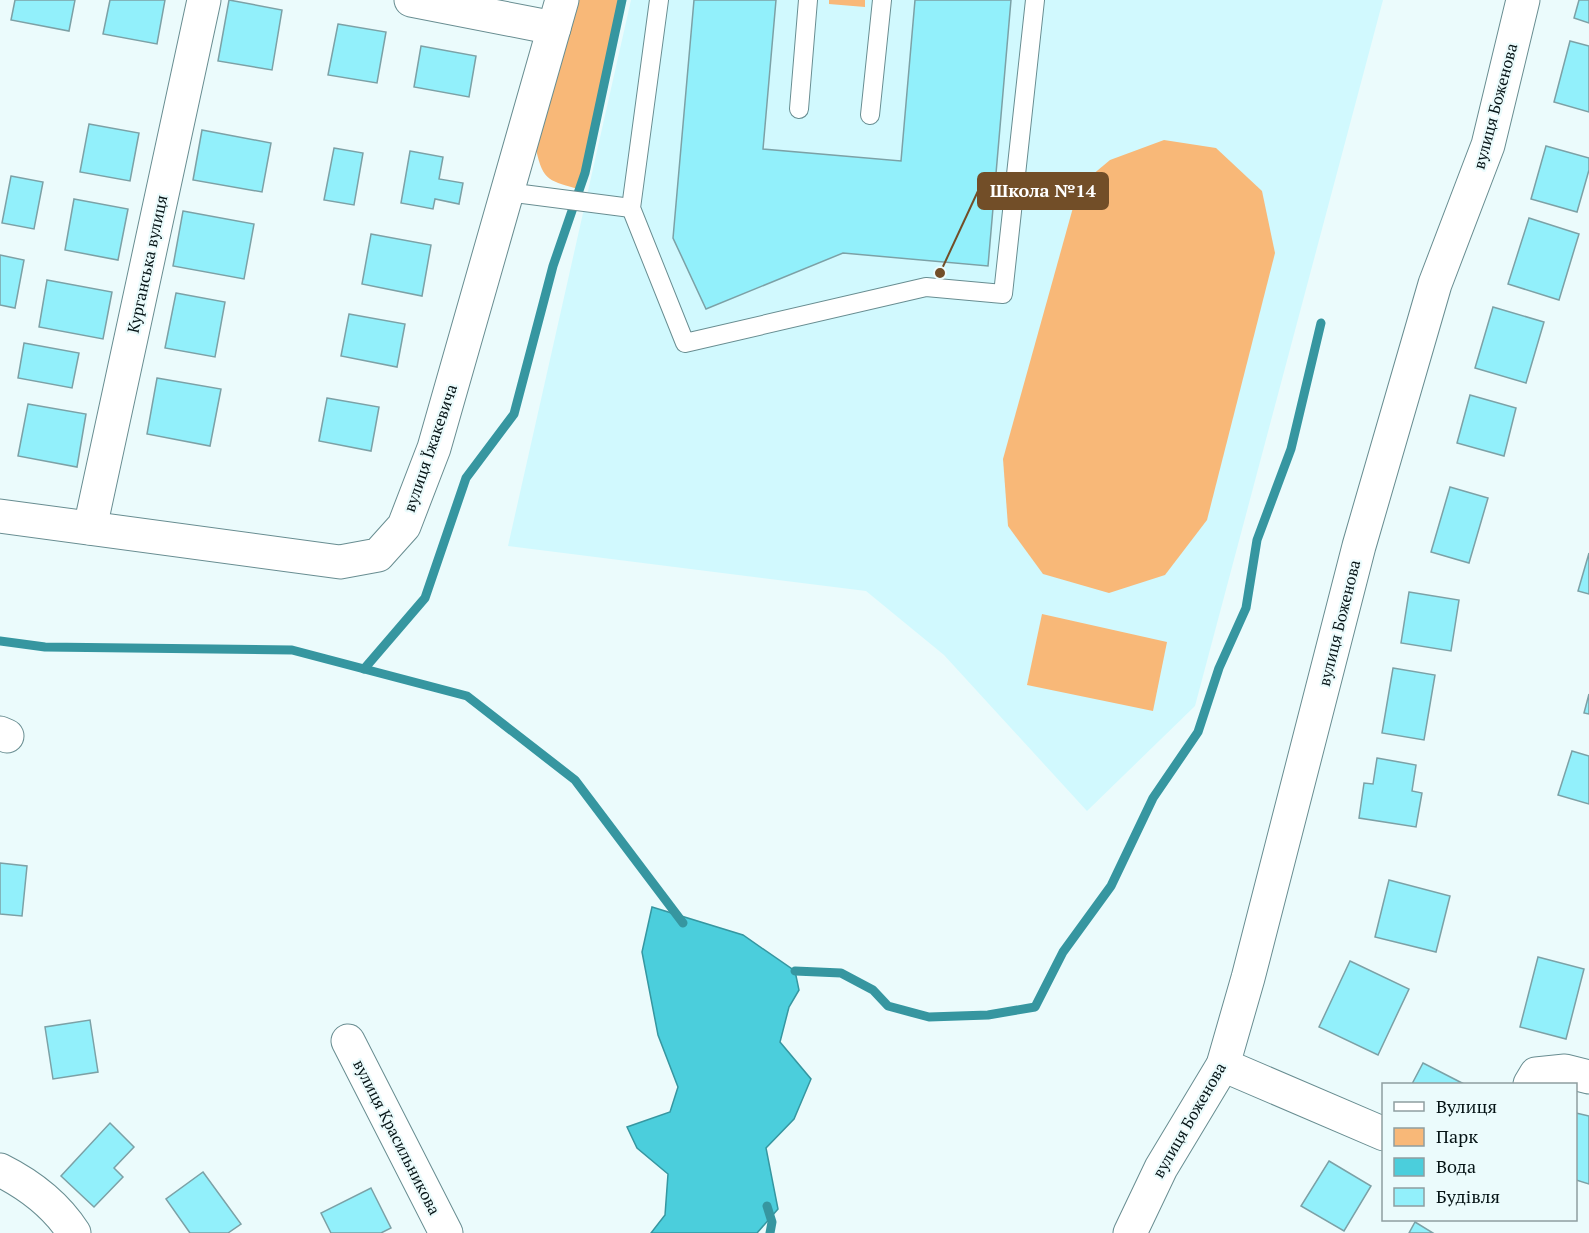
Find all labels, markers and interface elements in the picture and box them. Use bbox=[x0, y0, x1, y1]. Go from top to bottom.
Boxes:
street label: вулиця Боженова bbox=[1468, 41, 1522, 171]
callout: Школа №14 bbox=[978, 173, 1108, 209]
text: Школа №14 bbox=[990, 178, 1097, 202]
street label: Курганська вулиця bbox=[122, 193, 172, 335]
street label: вулиця Їжакевича bbox=[398, 381, 462, 515]
street label: вулиця Боженова bbox=[1313, 557, 1365, 689]
street label: вулиця Красильникова bbox=[348, 1055, 446, 1219]
street label: вулиця Боженова bbox=[1147, 1058, 1231, 1182]
legend bbox=[1382, 1083, 1577, 1221]
text: Вулиця bbox=[1436, 1094, 1497, 1118]
text: Парк bbox=[1436, 1124, 1478, 1148]
text: Вода bbox=[1436, 1154, 1476, 1178]
text: Будівля bbox=[1436, 1184, 1500, 1208]

